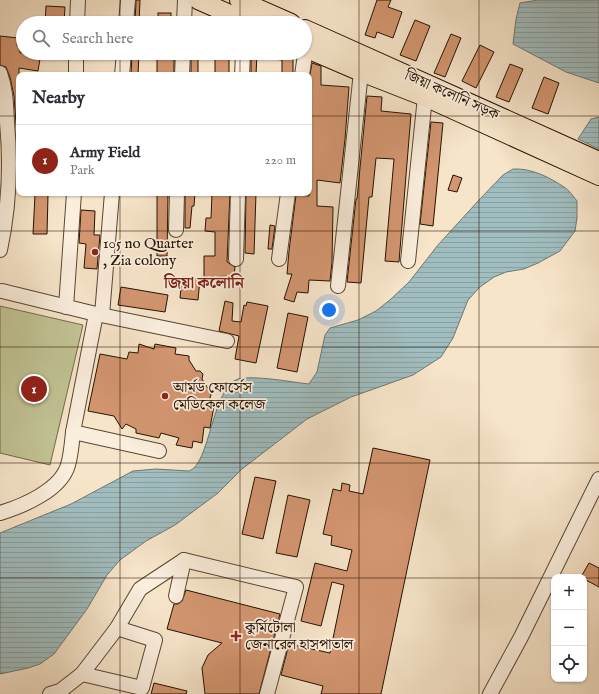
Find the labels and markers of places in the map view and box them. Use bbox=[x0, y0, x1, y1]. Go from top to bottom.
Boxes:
place label: 105 no Quarter , Zia colony bbox=[103, 234, 194, 270]
marker: 105 no Quarter , Zia colony bbox=[90, 247, 100, 257]
pin: 1 bbox=[21, 374, 47, 404]
place label: আর্মড ফোর্সেস মেডিকেল কলেজ bbox=[172, 378, 267, 414]
marker: আর্মড ফোর্সেস মেডিকেল কলেজ bbox=[160, 391, 170, 401]
place label: কুর্মিটোলা জেনারেল হাসপাতাল bbox=[244, 618, 354, 654]
marker: কুর্মিটোলা জেনারেল হাসপাতাল bbox=[230, 630, 242, 642]

